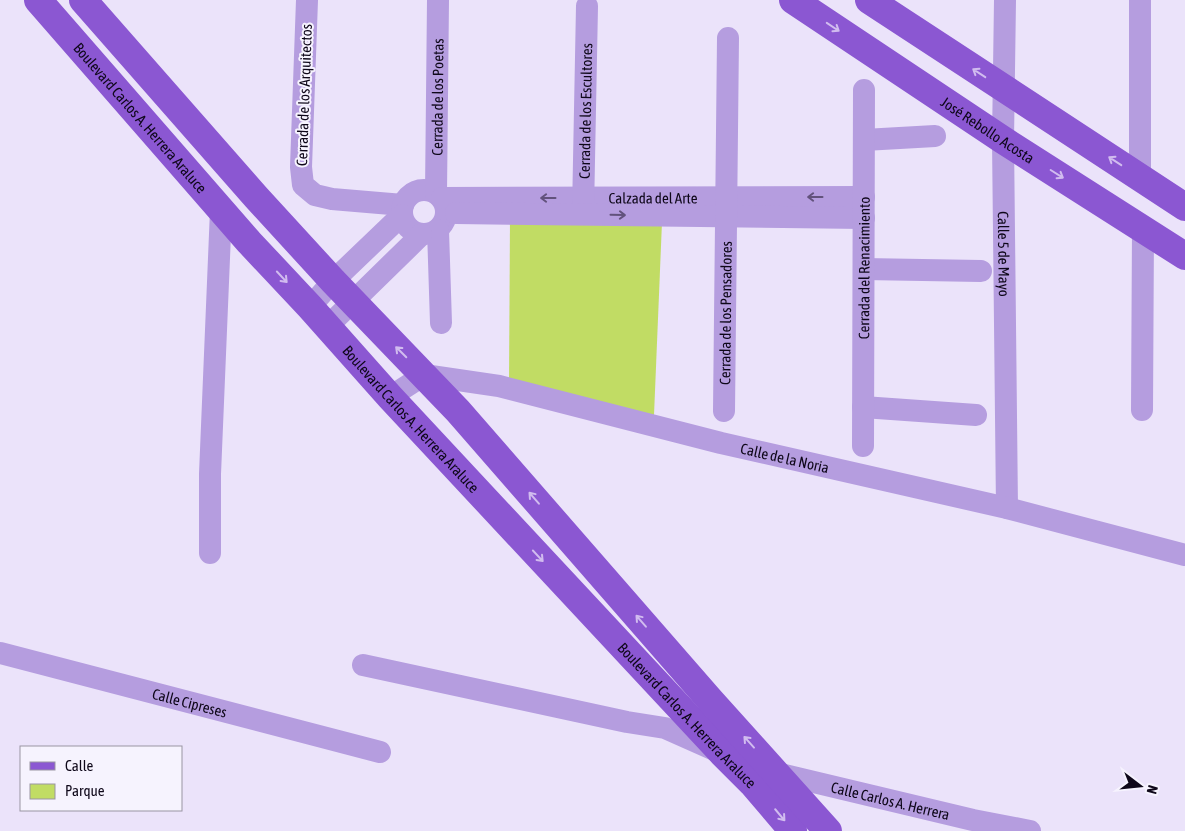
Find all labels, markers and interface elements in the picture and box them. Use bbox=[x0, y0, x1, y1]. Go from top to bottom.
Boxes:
one-way arrow bbox=[826, 22, 840, 32]
street label: Cerrada de los Arquitectos bbox=[293, 24, 315, 166]
street label: Cerrada de los Poetas bbox=[428, 38, 446, 156]
street label: Boulevard Carlos A. Herrera Araluce bbox=[70, 39, 211, 196]
street label: Cerrada de los Escultores bbox=[575, 43, 595, 179]
one-way arrow bbox=[972, 68, 986, 78]
street label: José Rebollo Acosta bbox=[938, 93, 1038, 166]
one-way arrow bbox=[1108, 156, 1122, 166]
one-way arrow bbox=[1050, 168, 1064, 179]
street label: Calzada del Arte bbox=[609, 189, 698, 206]
one-way arrow bbox=[807, 192, 824, 202]
one-way arrow bbox=[540, 193, 556, 203]
street label: Cerrada del Renacimiento bbox=[855, 197, 872, 339]
one-way arrow bbox=[610, 211, 626, 220]
street label: Calle 5 de Mayo bbox=[995, 211, 1013, 297]
street label: Cerrada de los Pensadores bbox=[716, 241, 734, 385]
one-way arrow bbox=[276, 271, 288, 284]
street label: Boulevard Carlos A. Herrera Araluce bbox=[340, 342, 483, 496]
one-way arrow bbox=[395, 346, 408, 358]
street label: Calle de la Noria bbox=[739, 439, 831, 476]
one-way arrow bbox=[528, 492, 540, 505]
one-way arrow bbox=[532, 549, 544, 562]
one-way arrow bbox=[635, 614, 647, 627]
street label: Boulevard Carlos A. Herrera Araluce bbox=[615, 639, 760, 791]
street label: Calle Cipreses bbox=[151, 685, 229, 720]
one-way arrow bbox=[743, 736, 754, 749]
legend bbox=[20, 746, 182, 811]
text: Calle bbox=[65, 757, 94, 774]
north arrow bbox=[1115, 761, 1165, 811]
street label: Calle Carlos A. Herrera bbox=[829, 778, 951, 823]
text: Parque bbox=[65, 782, 105, 799]
text: N bbox=[1144, 783, 1161, 796]
one-way arrow bbox=[774, 809, 786, 822]

